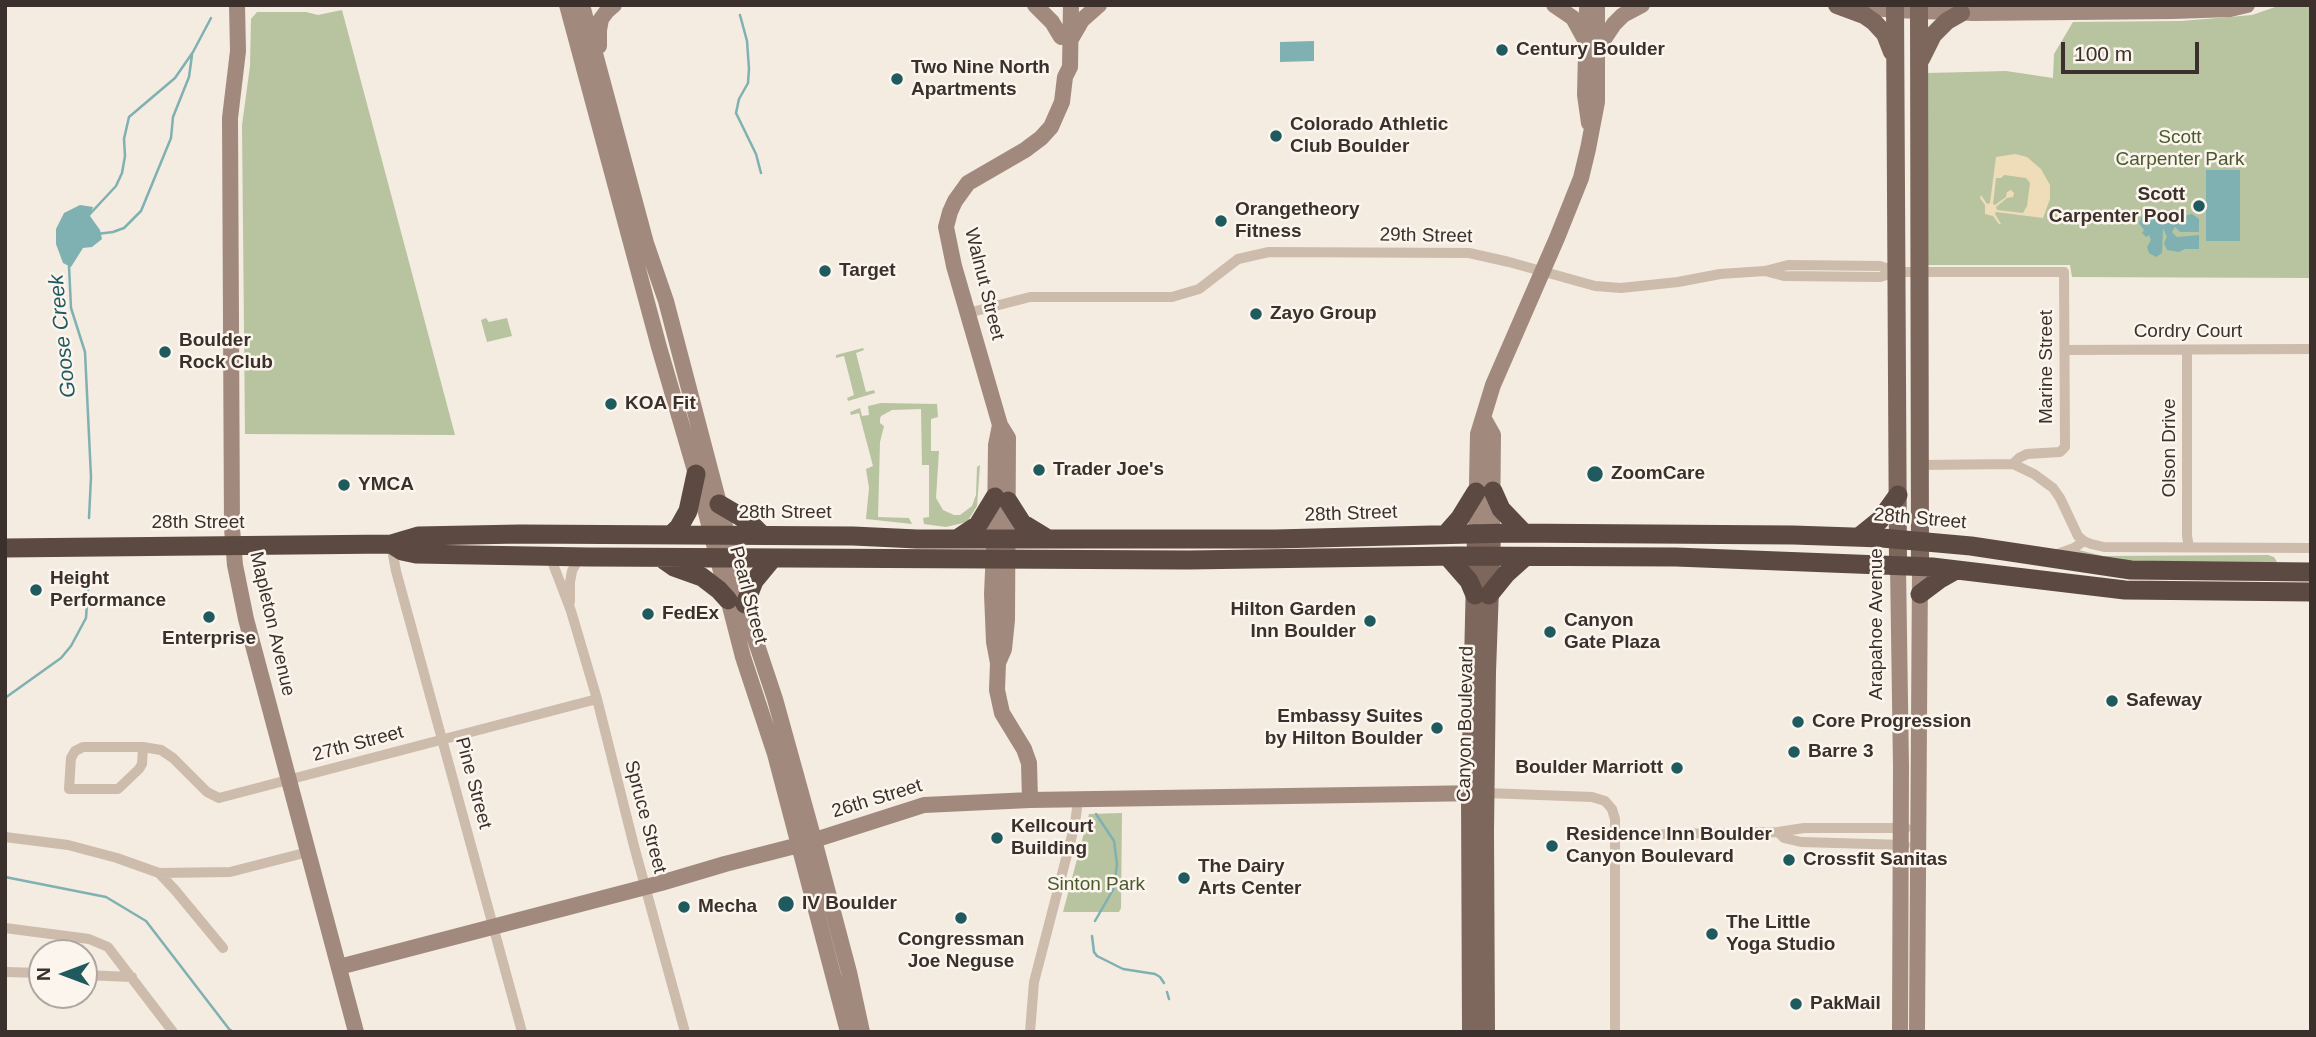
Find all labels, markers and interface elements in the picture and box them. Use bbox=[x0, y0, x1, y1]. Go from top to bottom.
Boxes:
scale bar bbox=[2064, 28, 2202, 72]
place label: Century Boulder bbox=[1516, 39, 1665, 61]
marker: Century Boulder bbox=[1494, 42, 1510, 58]
text: 100 m bbox=[2074, 42, 2132, 65]
place label: Two Nine North Apartments bbox=[911, 57, 1050, 101]
marker: Two Nine North Apartments bbox=[889, 71, 905, 87]
place label: Colorado Athletic Club Boulder bbox=[1290, 114, 1448, 158]
park label: Scott Carpenter Park bbox=[2116, 127, 2244, 171]
marker: Colorado Athletic Club Boulder bbox=[1268, 128, 1284, 144]
place label: Scott Carpenter Pool bbox=[2049, 184, 2185, 228]
marker: Scott Carpenter Pool bbox=[2191, 198, 2207, 214]
place label: Orangetheory Fitness bbox=[1235, 199, 1360, 243]
marker: Orangetheory Fitness bbox=[1213, 213, 1229, 229]
street label: 29th Street bbox=[1379, 224, 1473, 248]
street label: Walnut Street bbox=[959, 226, 1009, 342]
place label: Target bbox=[839, 260, 896, 282]
marker: Target bbox=[817, 263, 833, 279]
water label: Goose Creek bbox=[44, 273, 82, 399]
place label: Zayo Group bbox=[1270, 303, 1377, 325]
marker: Zayo Group bbox=[1248, 306, 1264, 322]
street label: Marine Street bbox=[2036, 310, 2058, 424]
street label: Cordry Court bbox=[2134, 321, 2242, 343]
place label: Boulder Rock Club bbox=[179, 330, 273, 374]
marker: Boulder Rock Club bbox=[157, 344, 173, 360]
place label: KOA Fit bbox=[625, 393, 696, 415]
marker: KOA Fit bbox=[603, 396, 619, 412]
street label: Olson Drive bbox=[2159, 398, 2181, 498]
place label: Trader Joe's bbox=[1053, 459, 1164, 481]
marker: Trader Joe's bbox=[1031, 462, 1047, 478]
place label: ZoomCare bbox=[1611, 463, 1705, 485]
marker: ZoomCare bbox=[1585, 464, 1605, 484]
place label: YMCA bbox=[358, 474, 414, 496]
marker: YMCA bbox=[336, 477, 352, 493]
street label: 28th Street bbox=[1304, 501, 1398, 527]
street label: 28th Street bbox=[739, 502, 831, 524]
street label: 28th Street bbox=[1873, 504, 1967, 534]
street label: 28th Street bbox=[152, 512, 244, 534]
street label: Pearl Street bbox=[724, 544, 772, 646]
street label: Arapahoe Avenue bbox=[1866, 548, 1888, 700]
street label: Mapleton Avenue bbox=[244, 550, 300, 698]
place label: Height Performance bbox=[50, 568, 166, 612]
marker: Height Performance bbox=[28, 582, 44, 598]
place label: Hilton Garden Inn Boulder bbox=[1230, 599, 1356, 643]
place label: FedEx bbox=[662, 603, 719, 625]
marker: FedEx bbox=[640, 606, 656, 622]
marker: Enterprise bbox=[201, 609, 217, 625]
place label: Canyon Gate Plaza bbox=[1564, 610, 1660, 654]
marker: Hilton Garden Inn Boulder bbox=[1362, 613, 1378, 629]
marker: Canyon Gate Plaza bbox=[1542, 624, 1558, 640]
place label: Enterprise bbox=[162, 628, 256, 650]
street label: Canyon Boulevard bbox=[1453, 646, 1479, 802]
place label: Safeway bbox=[2126, 690, 2202, 712]
marker: Safeway bbox=[2104, 693, 2120, 709]
place label: Embassy Suites by Hilton Boulder bbox=[1265, 706, 1423, 750]
place label: Core Progression bbox=[1812, 711, 1971, 733]
marker: Core Progression bbox=[1790, 714, 1806, 730]
marker: Embassy Suites by Hilton Boulder bbox=[1429, 720, 1445, 736]
street label: 27th Street bbox=[310, 721, 406, 767]
street label: Pine Street bbox=[450, 735, 496, 831]
place label: Barre 3 bbox=[1808, 741, 1873, 763]
marker: Barre 3 bbox=[1786, 744, 1802, 760]
place label: Boulder Marriott bbox=[1515, 757, 1663, 779]
street label: Spruce Street bbox=[619, 758, 671, 876]
marker: Boulder Marriott bbox=[1669, 760, 1685, 776]
street label: 26th Street bbox=[829, 775, 925, 823]
place label: Kellcourt Building bbox=[1011, 816, 1093, 860]
place label: Residence Inn Boulder Canyon Boulevard bbox=[1566, 824, 1772, 868]
marker: Kellcourt Building bbox=[989, 830, 1005, 846]
marker: Residence Inn Boulder Canyon Boulevard bbox=[1544, 838, 1560, 854]
place label: Crossfit Sanitas bbox=[1803, 849, 1948, 871]
marker: Crossfit Sanitas bbox=[1781, 852, 1797, 868]
place label: The Dairy Arts Center bbox=[1198, 856, 1301, 900]
marker: The Dairy Arts Center bbox=[1176, 870, 1192, 886]
park label: Sinton Park bbox=[1047, 874, 1145, 896]
place label: IV Boulder bbox=[802, 893, 897, 915]
marker: IV Boulder bbox=[776, 894, 796, 914]
place label: Mecha bbox=[698, 896, 757, 918]
marker: Mecha bbox=[676, 899, 692, 915]
marker: Congressman Joe Neguse bbox=[953, 910, 969, 926]
place label: The Little Yoga Studio bbox=[1726, 912, 1835, 956]
marker: The Little Yoga Studio bbox=[1704, 926, 1720, 942]
place label: Congressman Joe Neguse bbox=[898, 929, 1024, 973]
north arrow bbox=[28, 939, 98, 1009]
text: N bbox=[33, 967, 54, 981]
place label: PakMail bbox=[1810, 993, 1881, 1015]
marker: PakMail bbox=[1788, 996, 1804, 1012]

